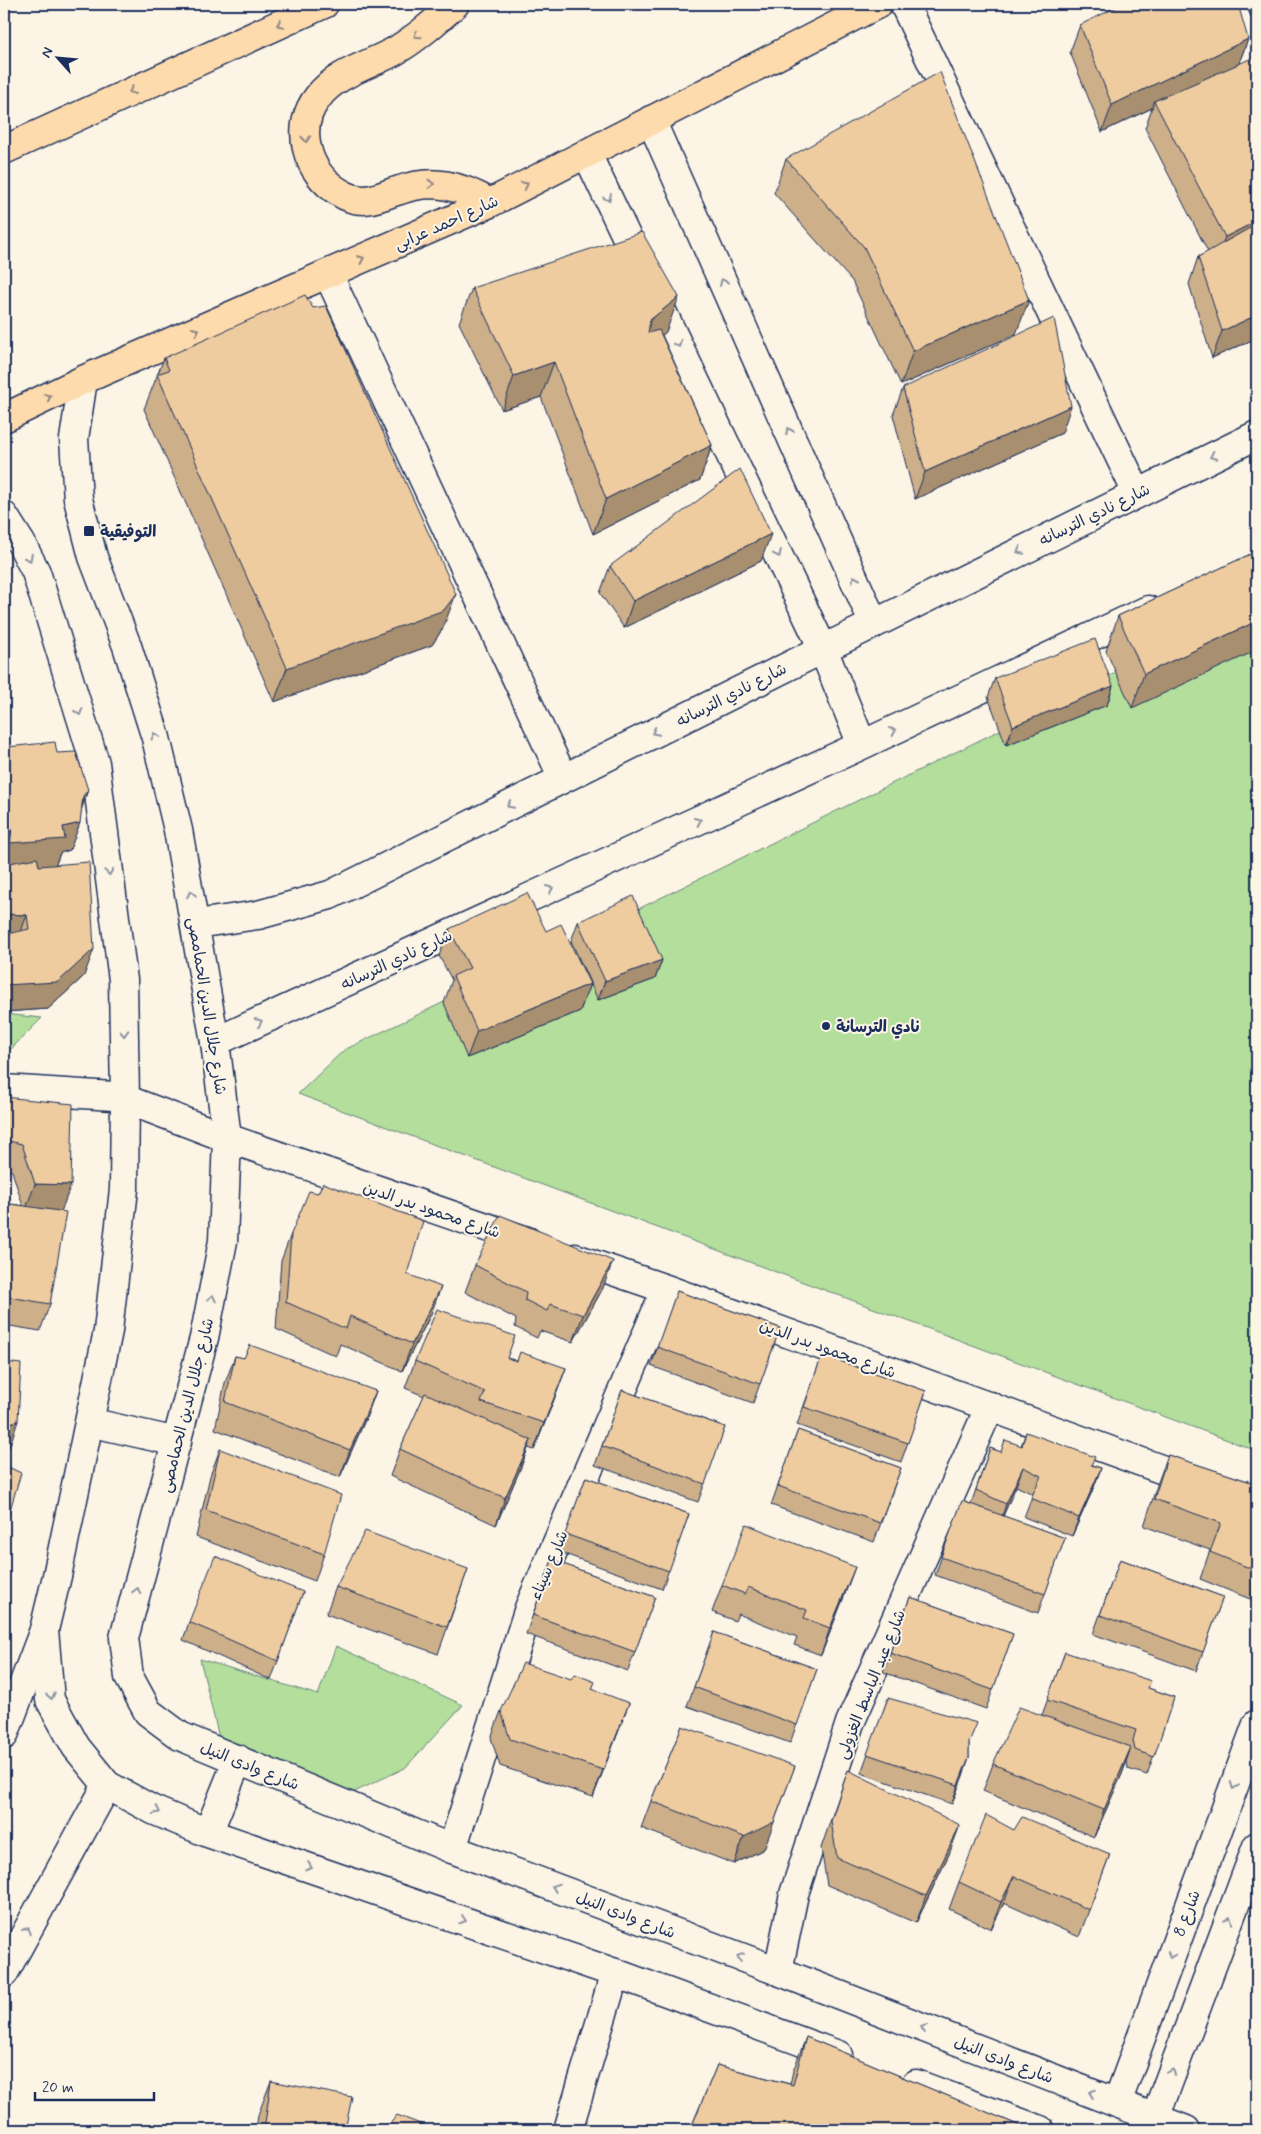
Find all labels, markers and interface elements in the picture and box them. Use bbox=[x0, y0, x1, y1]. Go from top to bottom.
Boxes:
one-way arrow bbox=[276, 18, 285, 28]
one-way arrow bbox=[413, 29, 423, 38]
north arrow bbox=[32, 32, 82, 82]
text: N bbox=[37, 44, 57, 61]
one-way arrow bbox=[128, 85, 137, 96]
one-way arrow bbox=[300, 135, 311, 143]
one-way arrow bbox=[428, 179, 436, 189]
one-way arrow bbox=[520, 181, 529, 191]
street label: شارع احمد عرابى bbox=[391, 191, 502, 256]
one-way arrow bbox=[602, 193, 612, 202]
one-way arrow bbox=[356, 255, 365, 266]
one-way arrow bbox=[719, 278, 730, 287]
one-way arrow bbox=[191, 326, 200, 337]
one-way arrow bbox=[672, 339, 682, 348]
one-way arrow bbox=[43, 392, 52, 403]
one-way arrow bbox=[784, 427, 795, 436]
one-way arrow bbox=[1209, 450, 1218, 460]
street label: شارع نادي الترسانه bbox=[1035, 479, 1154, 551]
place label: التوفيقية bbox=[100, 522, 156, 543]
marker: التوفيقية bbox=[82, 524, 96, 538]
one-way arrow bbox=[1017, 545, 1026, 555]
one-way arrow bbox=[771, 549, 782, 558]
one-way arrow bbox=[23, 553, 33, 562]
one-way arrow bbox=[850, 575, 861, 584]
street label: شارع نادي الترسانه bbox=[673, 658, 791, 732]
one-way arrow bbox=[73, 708, 83, 716]
one-way arrow bbox=[652, 726, 661, 736]
one-way arrow bbox=[888, 726, 897, 737]
one-way arrow bbox=[150, 732, 160, 741]
one-way arrow bbox=[506, 799, 515, 809]
one-way arrow bbox=[693, 816, 702, 827]
one-way arrow bbox=[103, 868, 114, 876]
one-way arrow bbox=[545, 884, 554, 895]
one-way arrow bbox=[186, 890, 196, 899]
street label: شارع جلال الدين الحمامصى bbox=[182, 916, 231, 1097]
street label: شارع نادي الترسانه bbox=[337, 925, 456, 996]
place label: نادي الترسانة bbox=[836, 1017, 920, 1039]
one-way arrow bbox=[254, 1018, 263, 1028]
marker: نادي الترسانة bbox=[820, 1020, 832, 1032]
one-way arrow bbox=[119, 1030, 129, 1038]
street label: شارع محمود بدر الدين bbox=[360, 1177, 503, 1244]
one-way arrow bbox=[207, 1294, 217, 1302]
street label: شارع محمود بدر الدين bbox=[756, 1315, 899, 1384]
street label: شارع جلال الدين الحمامصى bbox=[156, 1316, 219, 1495]
street label: شارع سيناء bbox=[525, 1527, 573, 1604]
one-way arrow bbox=[131, 1587, 141, 1595]
street label: شارع عبد الباسط الغزولى bbox=[832, 1607, 911, 1762]
one-way arrow bbox=[45, 1692, 56, 1700]
street label: شارع وادى النيل bbox=[197, 1737, 302, 1796]
one-way arrow bbox=[1230, 1781, 1240, 1790]
one-way arrow bbox=[152, 1805, 161, 1816]
one-way arrow bbox=[304, 1861, 313, 1871]
one-way arrow bbox=[551, 1883, 560, 1893]
street label: شارع وادى النيل bbox=[573, 1887, 678, 1944]
street label: شارع 8 bbox=[1169, 1887, 1206, 1940]
one-way arrow bbox=[458, 1914, 467, 1924]
one-way arrow bbox=[1223, 1916, 1233, 1925]
one-way arrow bbox=[21, 1927, 31, 1936]
one-way arrow bbox=[1167, 1950, 1177, 1959]
one-way arrow bbox=[736, 1953, 745, 1963]
one-way arrow bbox=[920, 2024, 929, 2034]
street label: شارع وادى النيل bbox=[951, 2032, 1056, 2089]
one-way arrow bbox=[1166, 2068, 1176, 2077]
scale bar bbox=[35, 2069, 154, 2101]
text: 20 m bbox=[42, 2078, 74, 2098]
one-way arrow bbox=[1088, 2089, 1097, 2099]

